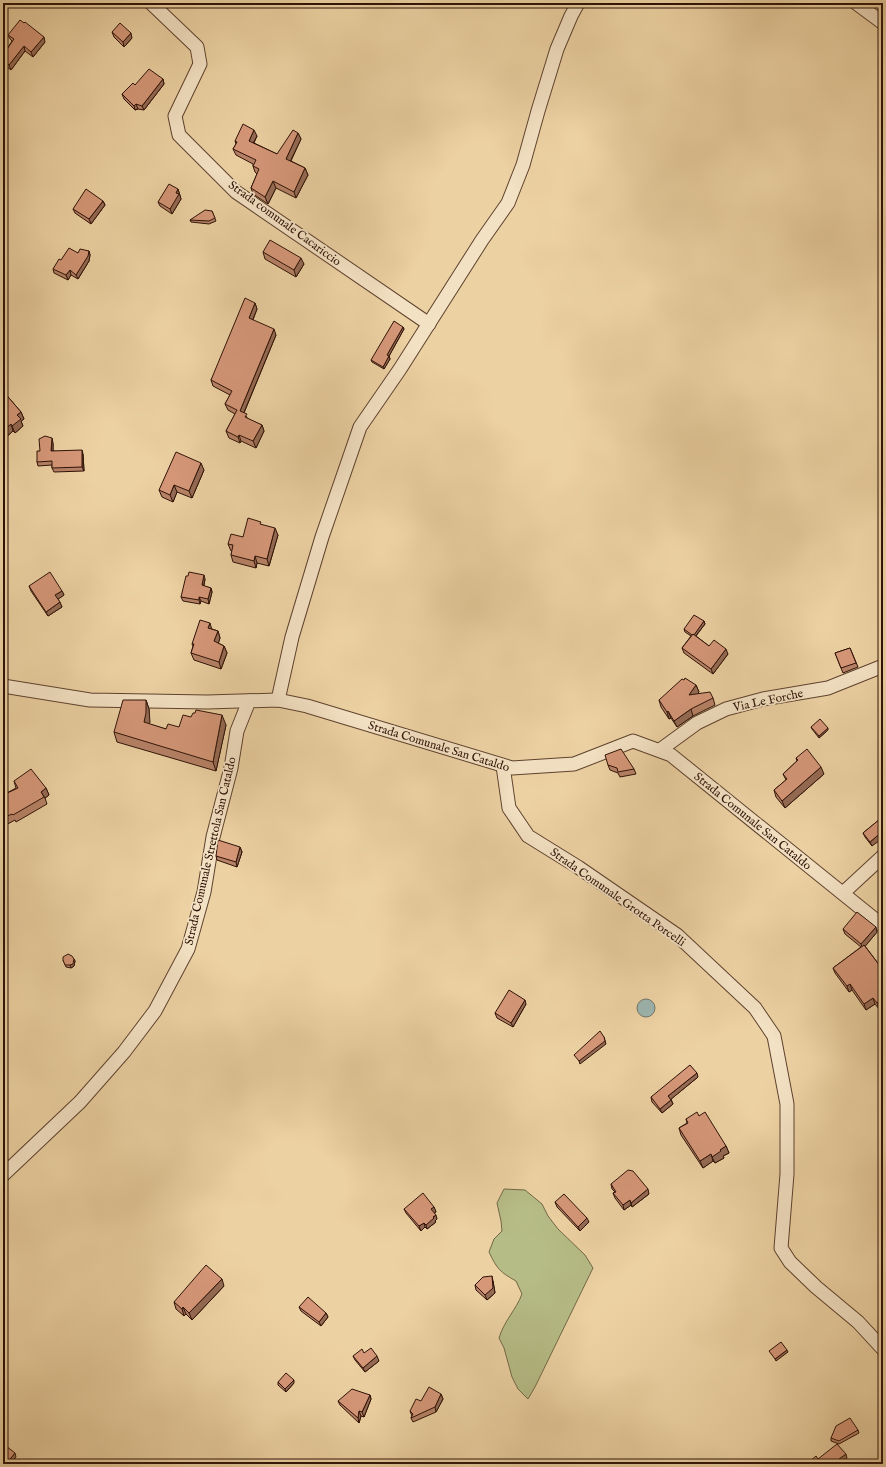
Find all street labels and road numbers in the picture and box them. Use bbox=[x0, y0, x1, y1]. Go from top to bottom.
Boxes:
street label: Strada comunale Cacariccio bbox=[225, 177, 344, 270]
street label: Via Le Forche bbox=[731, 686, 805, 715]
street label: Strada Comunale San Cataldo bbox=[366, 718, 512, 775]
street label: Strada Comunale Strettola San Cataldo bbox=[181, 755, 240, 947]
street label: Strada Comunale San Cataldo bbox=[691, 769, 815, 874]
street label: Strada Comunale Grotta Porcelli bbox=[547, 845, 688, 950]

